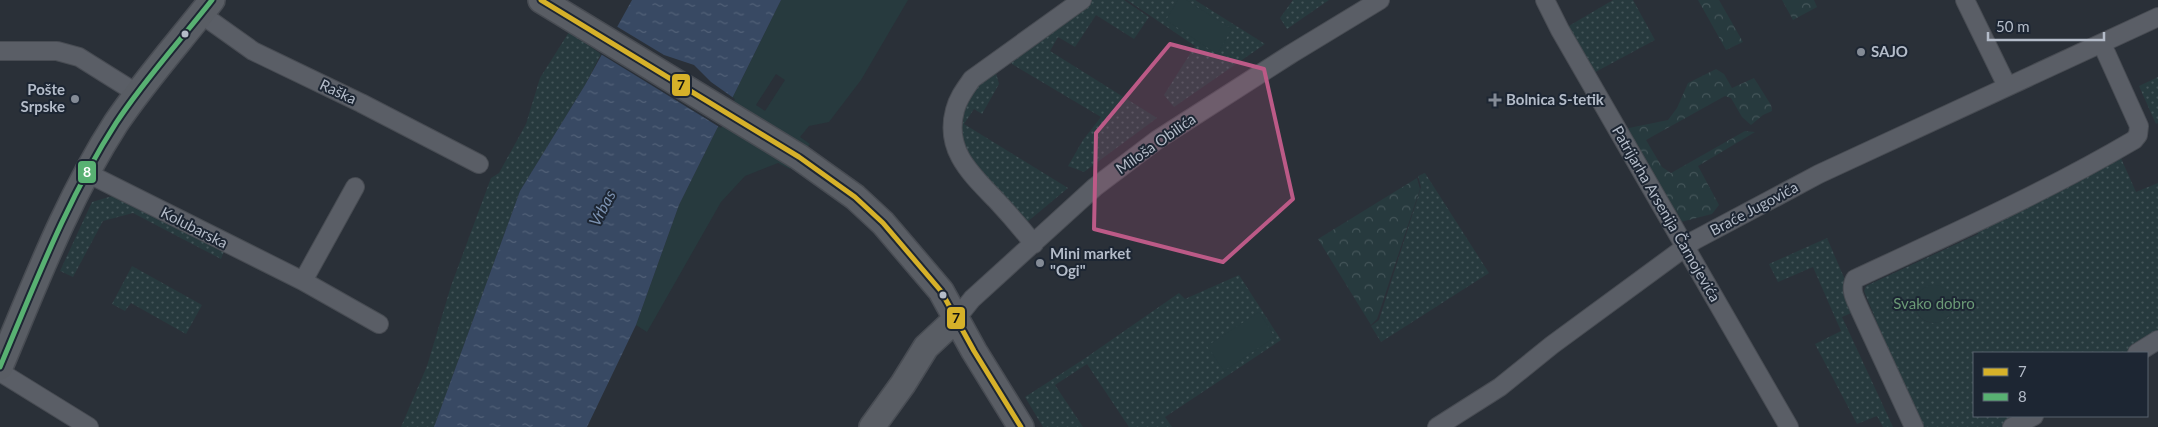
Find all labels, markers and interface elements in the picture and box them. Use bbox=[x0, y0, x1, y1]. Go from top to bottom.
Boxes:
scale bar bbox=[1988, 10, 2104, 42]
text: 50 m bbox=[1996, 17, 2030, 35]
unlabelled marker bbox=[180, 29, 190, 39]
place label: SAJO bbox=[1871, 42, 1908, 60]
marker: SAJO bbox=[1855, 46, 1867, 58]
line badge: 7 bbox=[671, 73, 691, 97]
street label: Raška bbox=[317, 75, 360, 107]
text: 7 bbox=[677, 76, 685, 93]
place label: Pošte Srpske bbox=[21, 80, 65, 115]
place label: Bolnica S-tetik bbox=[1506, 90, 1605, 108]
marker: Pošte Srpske bbox=[69, 93, 81, 105]
marker: Bolnica S-tetik bbox=[1488, 93, 1502, 107]
street label: Miloša Obilića bbox=[1112, 109, 1199, 177]
street label: Patrijarha Arsenija Čarnojevića bbox=[1609, 122, 1725, 305]
line badge: 8 bbox=[77, 160, 97, 184]
text: 8 bbox=[83, 163, 91, 180]
street label: Braće Jugovića bbox=[1706, 177, 1801, 239]
water label: Vrbas bbox=[584, 186, 619, 229]
street label: Kolubarska bbox=[158, 203, 231, 252]
place label: Mini market "Ogi" bbox=[1050, 244, 1131, 279]
marker: Mini market "Ogi" bbox=[1034, 257, 1046, 269]
unlabelled marker bbox=[938, 290, 948, 300]
park label: Svako dobro bbox=[1893, 294, 1975, 312]
line badge: 7 bbox=[946, 306, 966, 330]
text: 7 bbox=[952, 309, 960, 326]
legend bbox=[1973, 352, 2148, 417]
text: 7 bbox=[2018, 362, 2027, 380]
text: 8 bbox=[2018, 387, 2027, 405]

